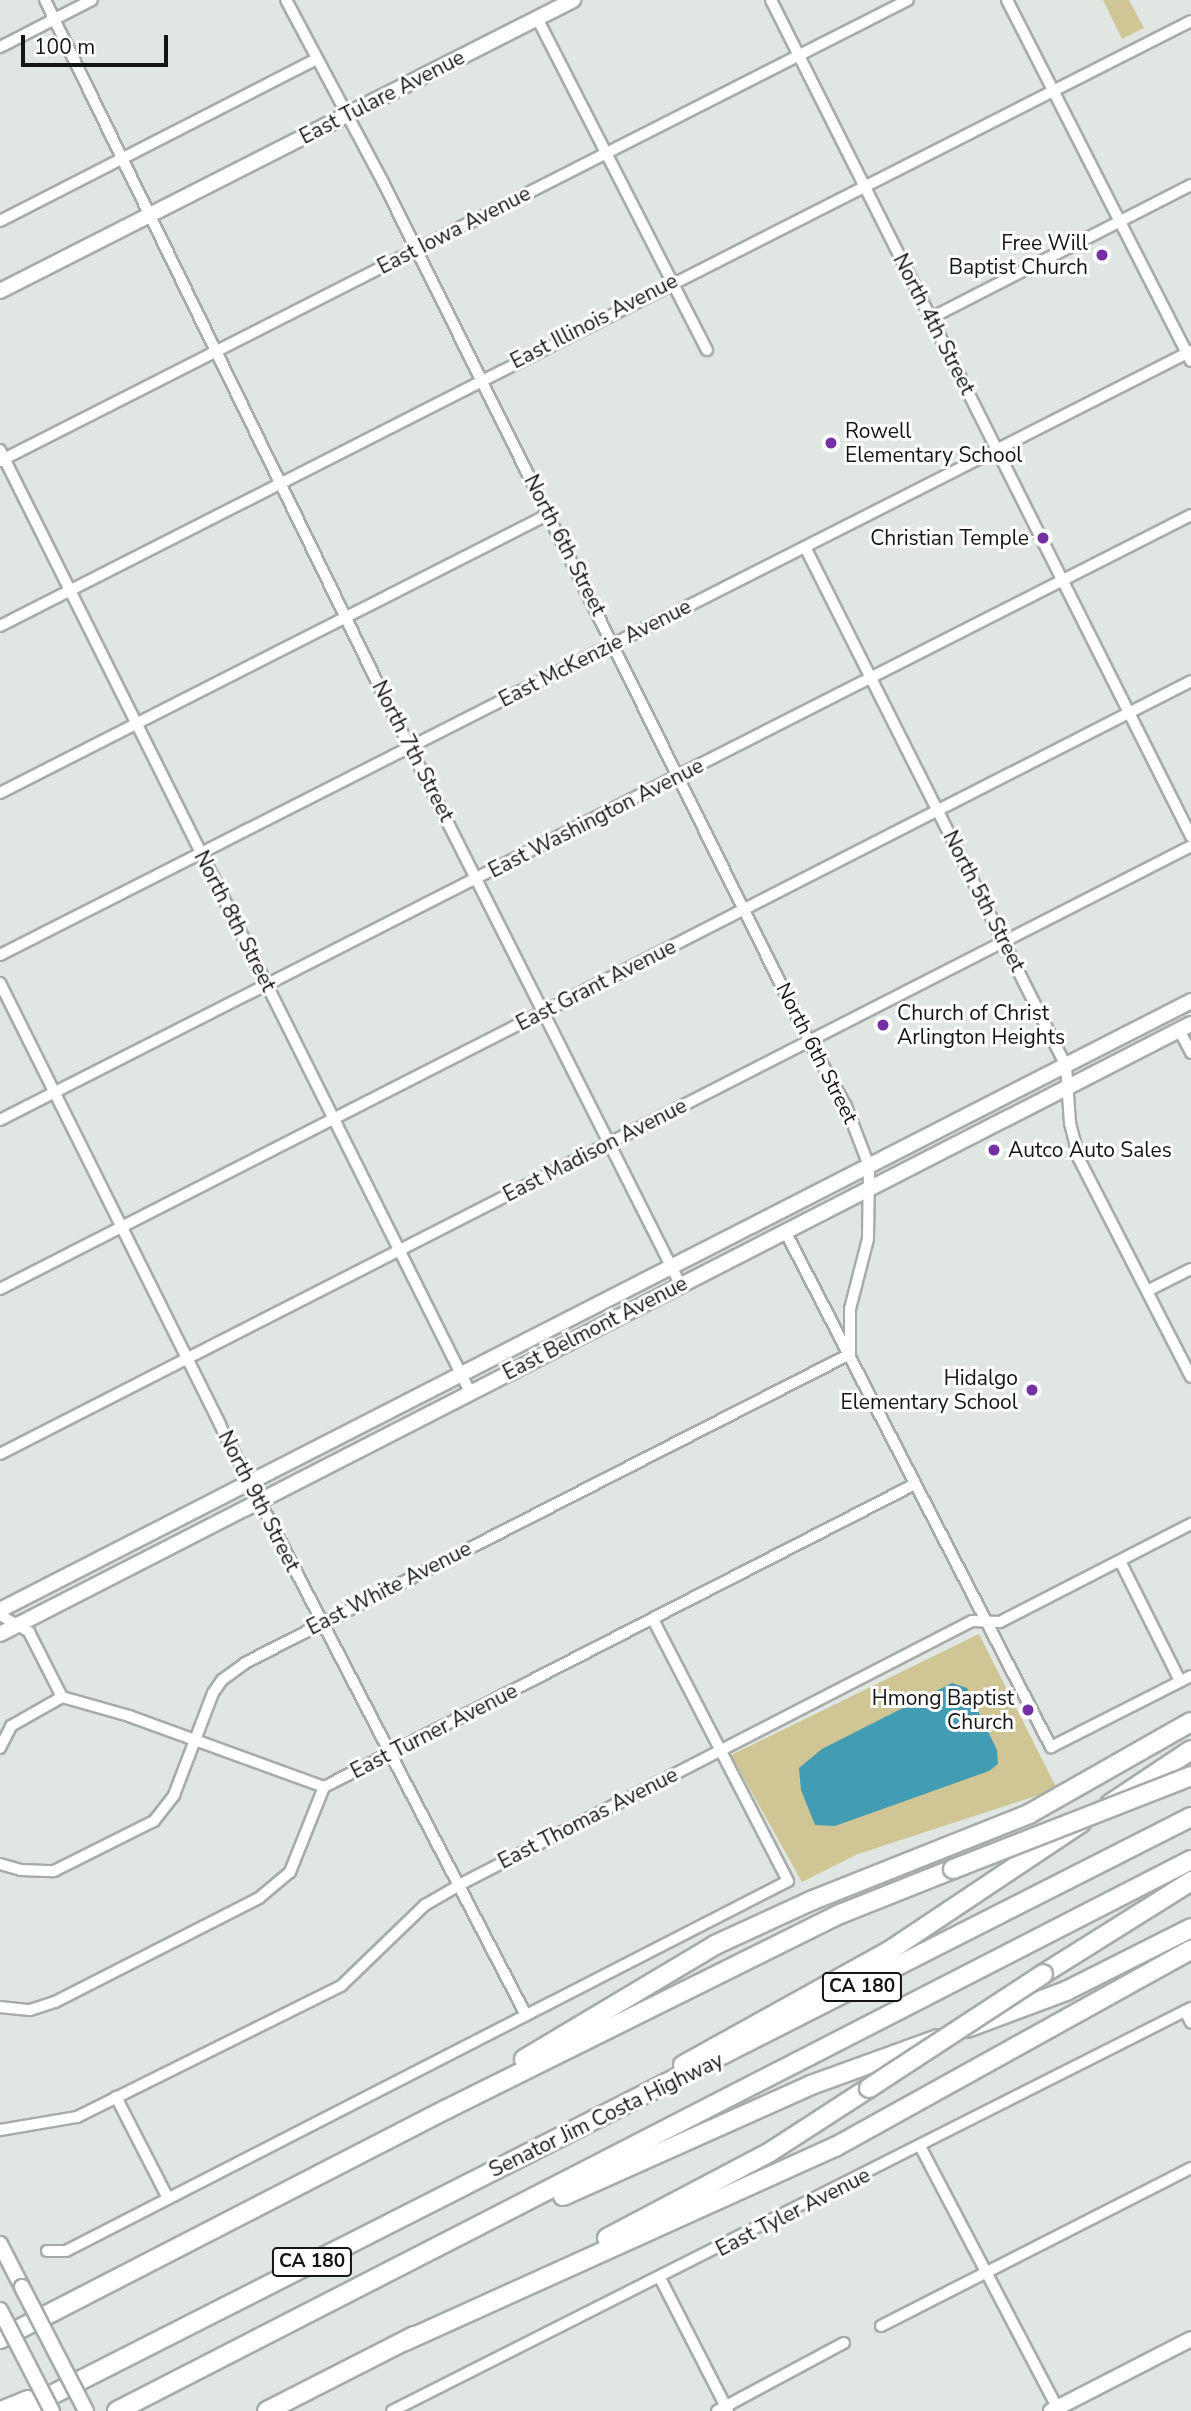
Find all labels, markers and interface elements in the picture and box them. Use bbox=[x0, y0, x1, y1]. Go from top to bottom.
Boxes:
scale bar bbox=[24, 21, 172, 65]
text: 100 m bbox=[34, 33, 95, 61]
street label: East Tulare Avenue bbox=[295, 45, 469, 149]
street label: East Iowa Avenue bbox=[373, 181, 535, 279]
place label: Free Will Baptist Church bbox=[949, 230, 1088, 280]
marker: Free Will Baptist Church bbox=[1094, 247, 1110, 263]
street label: North 4th Street bbox=[888, 249, 980, 399]
street label: East Illinois Avenue bbox=[506, 268, 682, 374]
place label: Rowell Elementary School bbox=[845, 418, 1023, 468]
marker: Rowell Elementary School bbox=[823, 435, 839, 451]
street label: North 6th Street bbox=[519, 470, 611, 620]
place label: Christian Temple bbox=[870, 525, 1029, 551]
marker: Christian Temple bbox=[1035, 530, 1051, 546]
street label: East McKenzie Avenue bbox=[495, 594, 695, 712]
street label: North 7th Street bbox=[367, 676, 459, 826]
street label: East Washington Avenue bbox=[484, 753, 708, 883]
street label: North 5th Street bbox=[938, 826, 1030, 976]
street label: North 8th Street bbox=[189, 846, 281, 996]
street label: East Grant Avenue bbox=[512, 934, 680, 1036]
street label: North 6th Street bbox=[771, 978, 863, 1128]
place label: Church of Christ Arlington Heights bbox=[897, 1000, 1065, 1050]
marker: Church of Christ Arlington Heights bbox=[875, 1017, 891, 1033]
street label: East Madison Avenue bbox=[499, 1093, 691, 1207]
place label: Autco Auto Sales bbox=[1008, 1137, 1172, 1163]
marker: Autco Auto Sales bbox=[986, 1142, 1002, 1158]
street label: East Belmont Avenue bbox=[499, 1271, 691, 1385]
place label: Hidalgo Elementary School bbox=[840, 1365, 1018, 1415]
marker: Hidalgo Elementary School bbox=[1024, 1382, 1040, 1398]
street label: North 9th Street bbox=[213, 1426, 305, 1576]
street label: East White Avenue bbox=[303, 1536, 475, 1640]
street label: East Turner Avenue bbox=[346, 1678, 522, 1784]
place label: Hmong Baptist Church bbox=[872, 1685, 1014, 1735]
marker: Hmong Baptist Church bbox=[1020, 1702, 1036, 1718]
street label: East Thomas Avenue bbox=[494, 1762, 682, 1874]
road number: CA 180 bbox=[822, 1971, 902, 2002]
street label: Senator Jim Costa Highway bbox=[485, 2047, 727, 2183]
street label: East Tyler Avenue bbox=[712, 2162, 874, 2262]
road number: CA 180 bbox=[272, 2246, 352, 2278]

